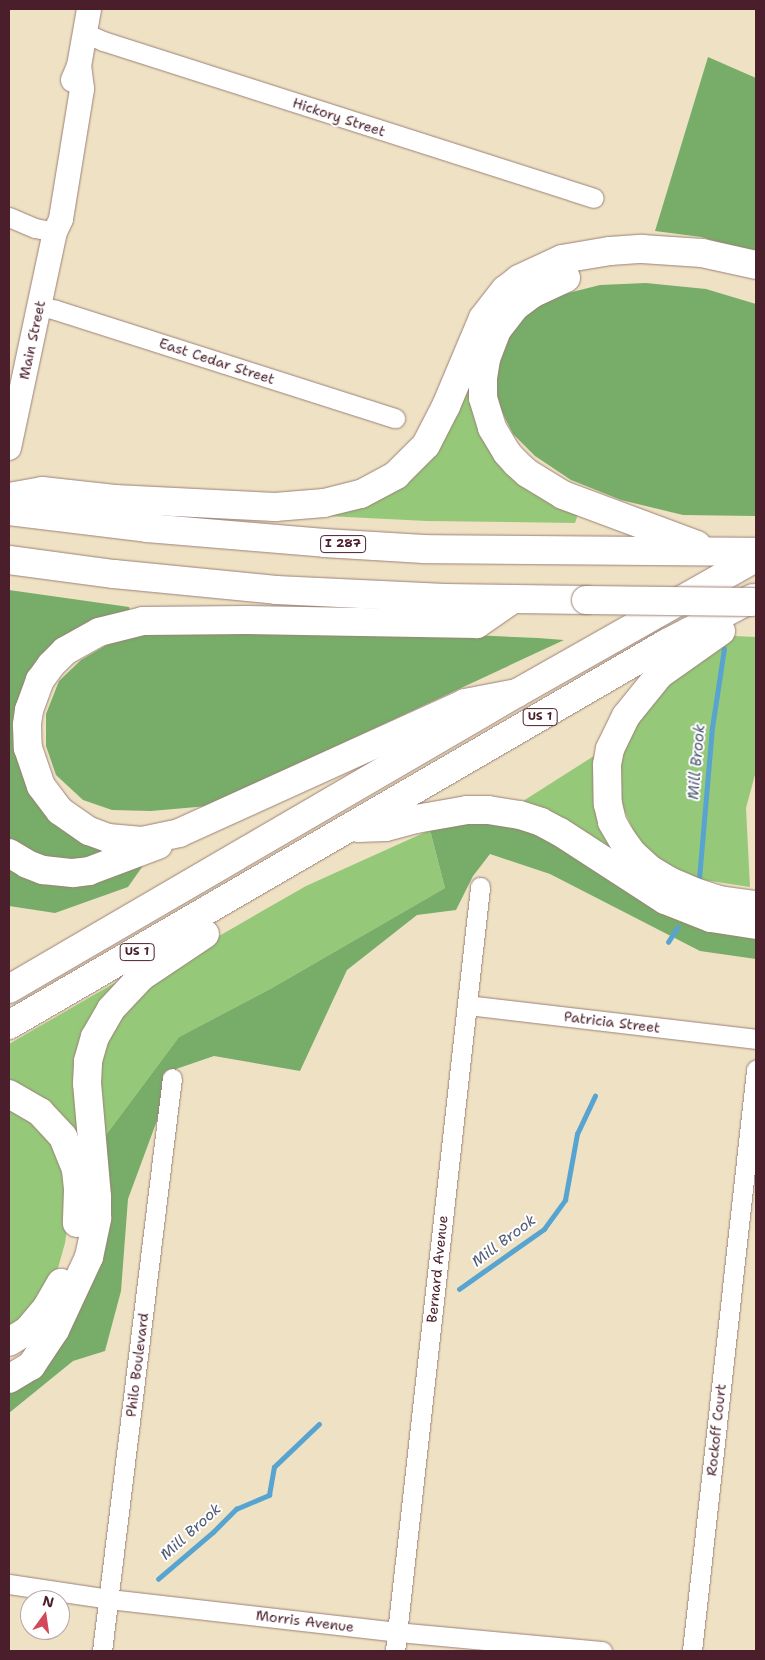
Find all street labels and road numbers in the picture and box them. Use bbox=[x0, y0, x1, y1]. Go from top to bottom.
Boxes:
street label: Hickory Street bbox=[291, 94, 387, 140]
street label: Main Street bbox=[15, 299, 49, 381]
street label: East Cedar Street bbox=[157, 334, 277, 388]
road number: I 287 bbox=[319, 534, 367, 554]
road number: US 1 bbox=[522, 708, 558, 726]
road number: US 1 bbox=[120, 942, 154, 962]
street label: Patricia Street bbox=[563, 1008, 661, 1036]
street label: Bernard Avenue bbox=[423, 1214, 451, 1324]
street label: Philo Boulevard bbox=[122, 1312, 152, 1418]
street label: Rockoff Court bbox=[703, 1383, 729, 1477]
street label: Morris Avenue bbox=[255, 1607, 355, 1635]

